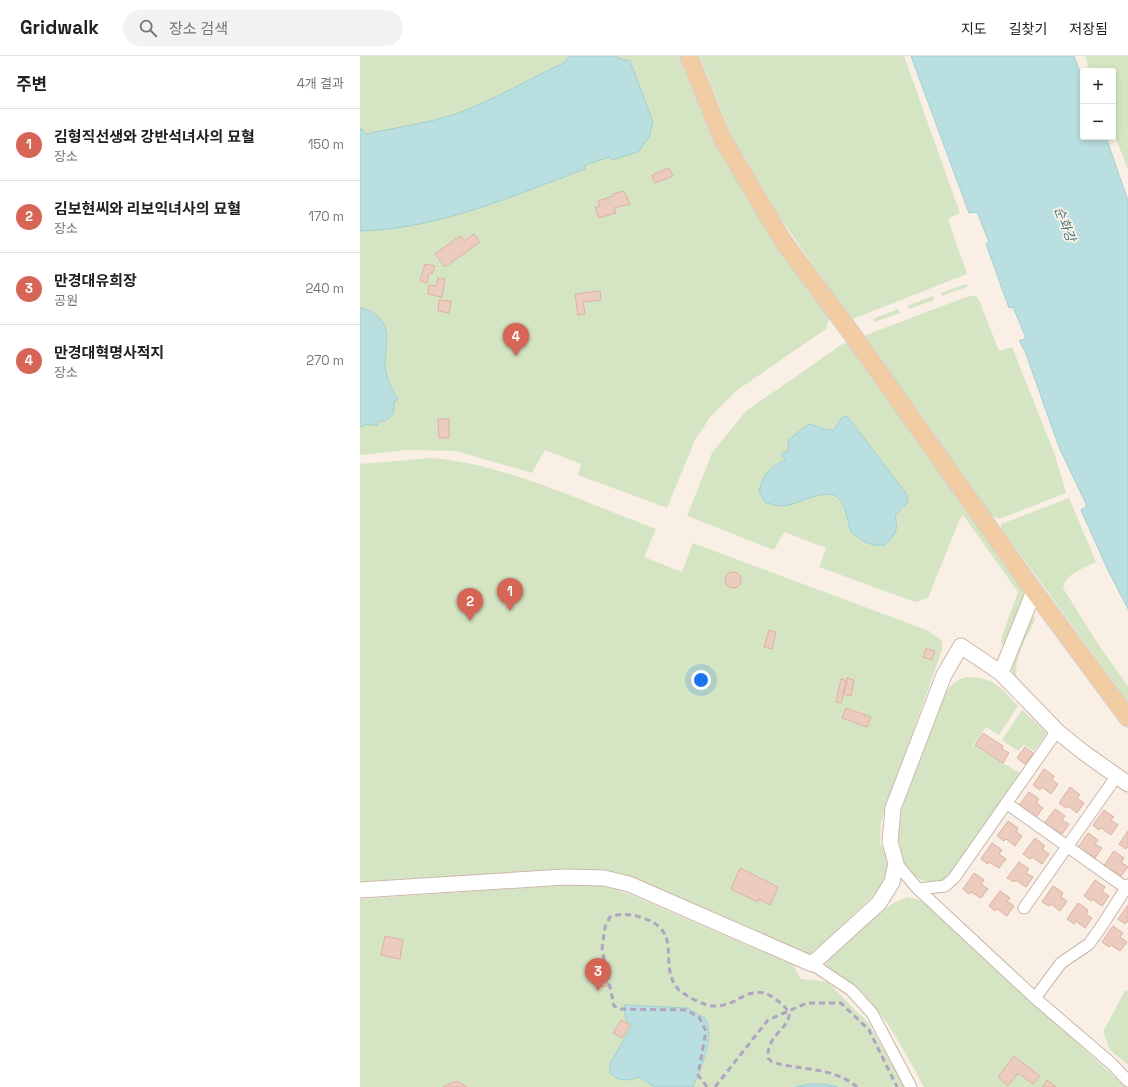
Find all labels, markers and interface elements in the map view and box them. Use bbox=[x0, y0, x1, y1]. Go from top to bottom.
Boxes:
search box bbox=[123, 10, 403, 46]
text: Gridwalk bbox=[20, 15, 99, 40]
icon: search bbox=[137, 17, 159, 39]
text: 장소 검색 bbox=[169, 19, 228, 38]
text: 지도 bbox=[961, 20, 987, 38]
text: 길찾기 bbox=[1009, 20, 1047, 38]
text: 저장됨 bbox=[1069, 20, 1108, 38]
map controls bbox=[1080, 68, 1116, 140]
button: + bbox=[1080, 68, 1116, 104]
text: 주변 bbox=[16, 73, 47, 95]
text: 4개 결과 bbox=[297, 75, 344, 92]
button: − bbox=[1080, 104, 1116, 140]
text: 김형직선생와 강반석녀사의 묘혈 bbox=[54, 127, 255, 146]
text: 1 bbox=[26, 136, 32, 153]
text: 150 m bbox=[308, 136, 344, 153]
text: 장소 bbox=[54, 148, 78, 165]
text: 김보현씨와 리보익녀사의 묘혈 bbox=[54, 199, 241, 218]
water label: 순화강 bbox=[1051, 204, 1080, 246]
text: 2 bbox=[25, 208, 33, 225]
text: 170 m bbox=[308, 208, 344, 225]
text: 장소 bbox=[54, 220, 78, 237]
text: 만경대유희장 bbox=[54, 271, 137, 290]
text: 3 bbox=[25, 280, 33, 297]
text: 240 m bbox=[306, 280, 344, 297]
text: 공원 bbox=[54, 292, 78, 309]
pin: 4 bbox=[503, 323, 529, 356]
text: 만경대혁명사적지 bbox=[54, 343, 164, 362]
text: 4 bbox=[25, 352, 33, 369]
text: 270 m bbox=[306, 352, 344, 369]
text: 장소 bbox=[54, 364, 78, 381]
pin: 1 bbox=[497, 578, 523, 611]
pin: 2 bbox=[457, 588, 483, 621]
your location bbox=[691, 670, 711, 690]
pin: 3 bbox=[585, 958, 611, 991]

